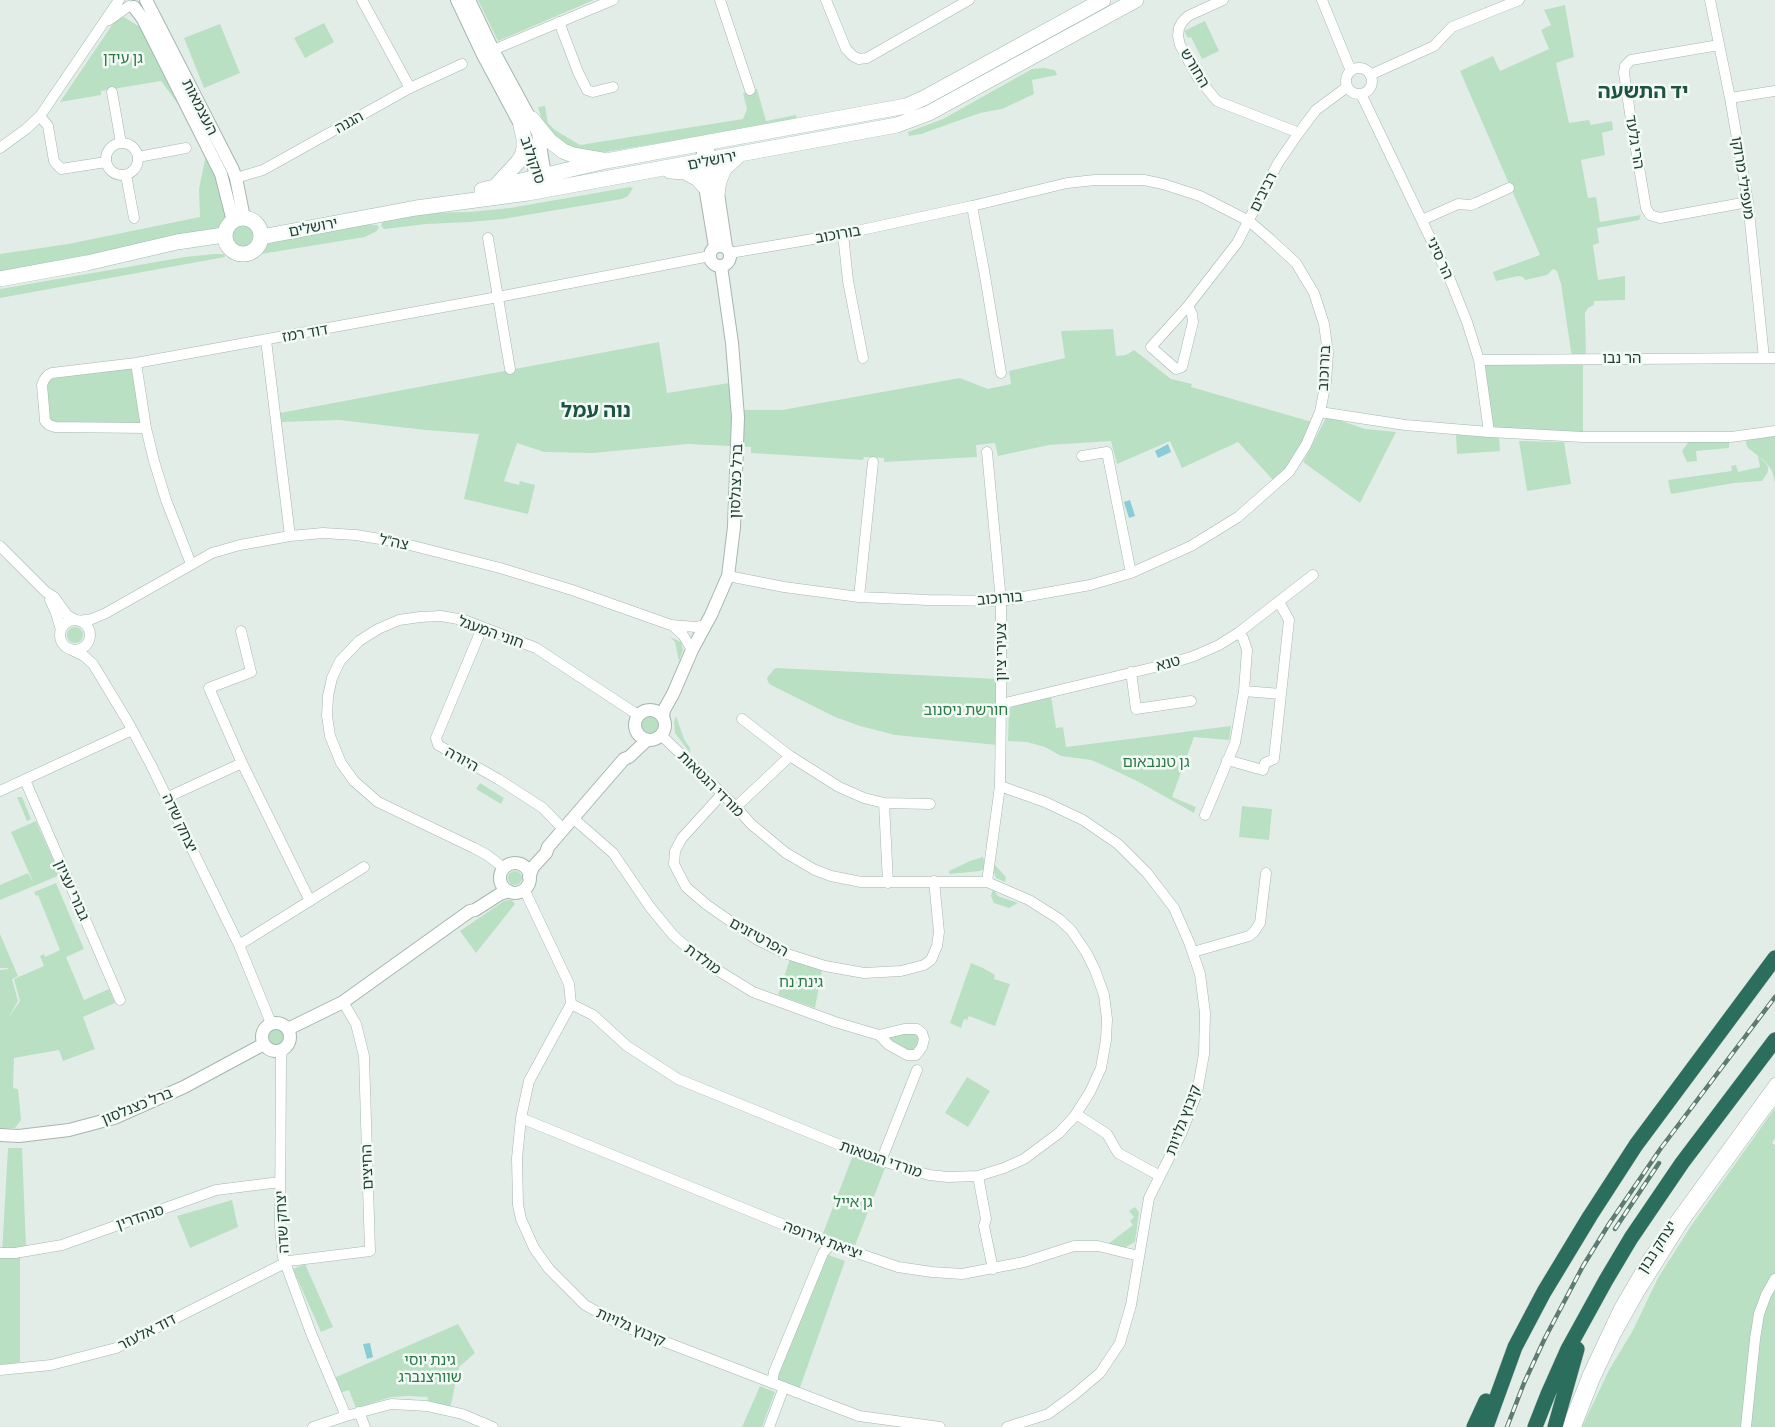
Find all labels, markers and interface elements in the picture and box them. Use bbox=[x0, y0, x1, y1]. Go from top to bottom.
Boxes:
street label: החורש bbox=[1176, 45, 1214, 91]
park label: גן עידן bbox=[103, 49, 143, 67]
street label: העצמאות bbox=[178, 76, 222, 138]
district label: יד התשעה bbox=[1598, 79, 1688, 103]
street label: הגנה bbox=[331, 107, 367, 137]
street label: הרי גלעד bbox=[1622, 113, 1648, 171]
street label: סוקולוב bbox=[517, 134, 549, 186]
street label: מעפילי מרוקו bbox=[1728, 135, 1758, 221]
street label: ירושלים bbox=[686, 146, 738, 174]
street label: רביבים bbox=[1245, 169, 1281, 215]
street label: ירושלים bbox=[287, 213, 339, 241]
street label: בורוכוב bbox=[814, 221, 862, 247]
street label: הר סיני bbox=[1422, 234, 1458, 282]
street label: דוד רמז bbox=[281, 320, 329, 346]
street label: בורוכוב bbox=[1314, 345, 1334, 391]
street label: הר נבו bbox=[1602, 349, 1642, 367]
district label: נוה עמל bbox=[561, 398, 631, 422]
street label: ברל כצנלסון bbox=[726, 443, 746, 519]
street label: צה"ל bbox=[378, 530, 410, 554]
street label: בורוכוב bbox=[976, 587, 1024, 609]
street label: חוני המעגל bbox=[456, 612, 526, 652]
street label: צעירי ציון bbox=[992, 623, 1010, 681]
street label: טנא bbox=[1154, 651, 1182, 675]
park label: חורשת ניסנוב bbox=[924, 701, 1008, 719]
street label: היורה bbox=[442, 743, 482, 775]
street label: מורדי הגטאות bbox=[674, 747, 748, 821]
park label: גן טננבאום bbox=[1122, 753, 1190, 771]
street label: יצחק שדה bbox=[158, 791, 202, 855]
street label: גבורי עציון bbox=[51, 857, 93, 923]
street label: הפרטיזנים bbox=[726, 913, 792, 961]
street label: מולדת bbox=[681, 940, 725, 978]
park label: גינת נח bbox=[779, 973, 823, 991]
street label: קיבוץ גלויות bbox=[1161, 1082, 1205, 1158]
street label: ברל כצנלסון bbox=[99, 1084, 175, 1128]
street label: מורדי הגטאות bbox=[837, 1136, 925, 1182]
street label: החיצים bbox=[357, 1144, 377, 1190]
street label: יצחק שדה bbox=[271, 1190, 293, 1254]
park label: גן אייל bbox=[833, 1193, 873, 1211]
street label: סנהדרין bbox=[114, 1200, 166, 1234]
street label: יציאת אירופה bbox=[781, 1217, 865, 1263]
street label: יצחק נבון bbox=[1633, 1217, 1681, 1277]
street label: קיבוץ גלויות bbox=[594, 1304, 668, 1350]
street label: דוד אלעזר bbox=[115, 1310, 179, 1354]
park label: גינת יוסי שוורצנברג bbox=[398, 1351, 462, 1386]

